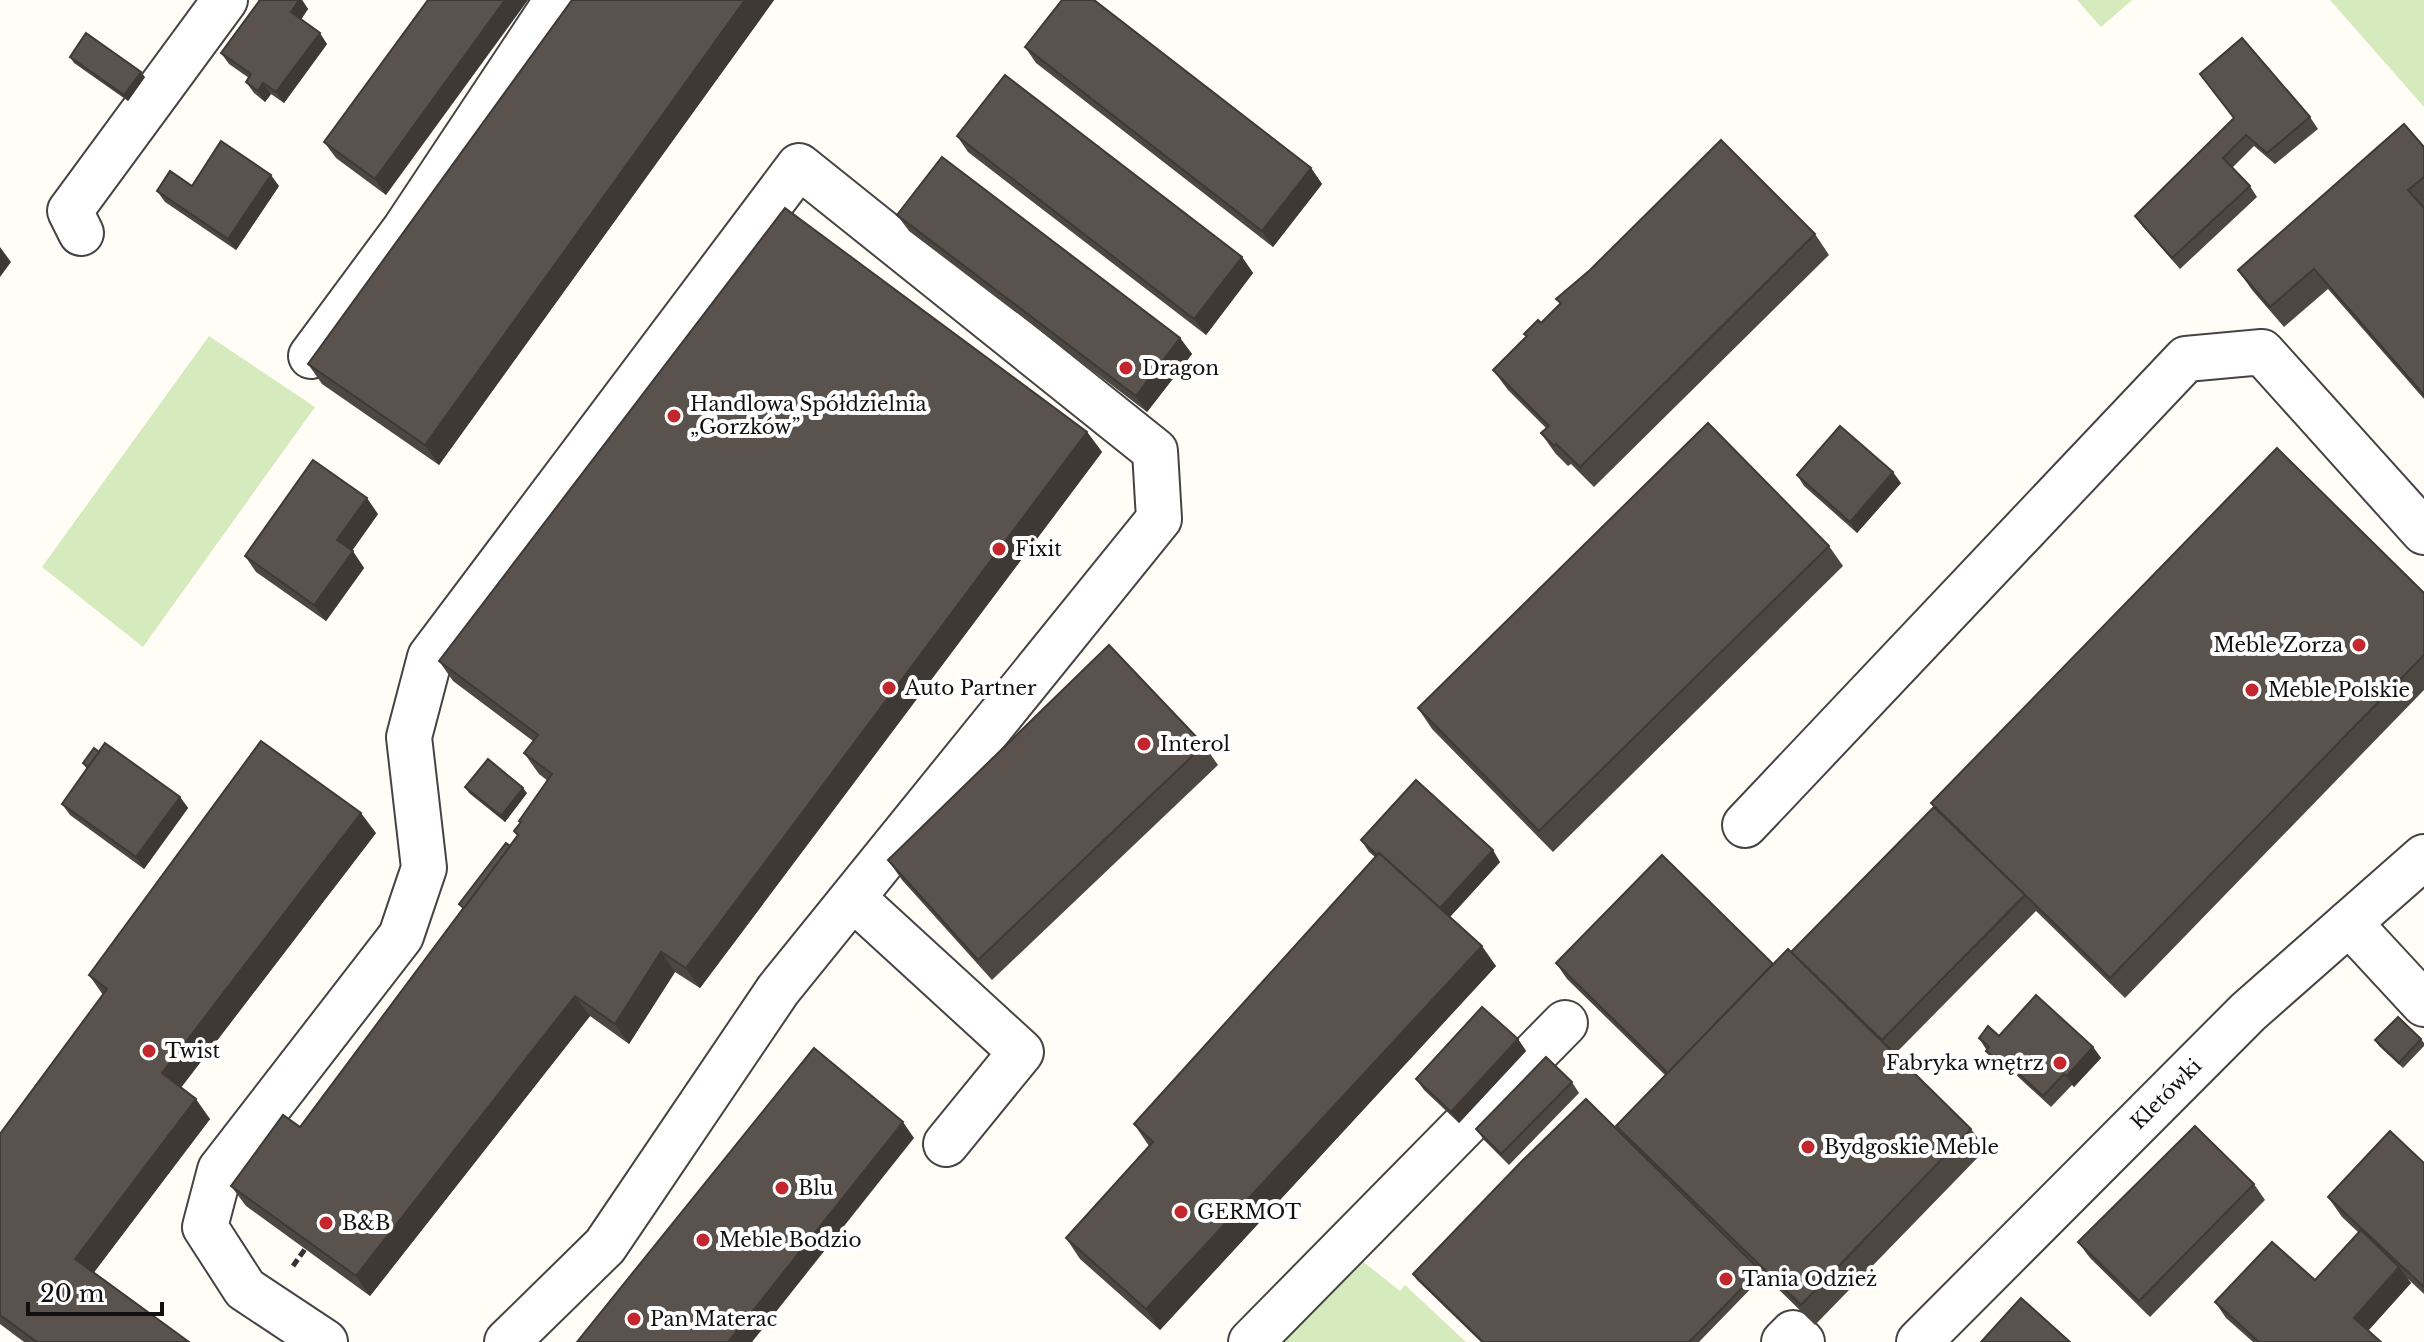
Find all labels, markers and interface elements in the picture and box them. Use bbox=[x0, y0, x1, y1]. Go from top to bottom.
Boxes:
place label: Dragon bbox=[1142, 356, 1219, 380]
marker: Dragon bbox=[1117, 359, 1135, 377]
place label: Handlowa Spółdzielnia „Gorzków” bbox=[690, 392, 927, 439]
marker: Handlowa Spółdzielnia „Gorzków” bbox=[665, 407, 683, 425]
place label: Fixit bbox=[1015, 537, 1062, 561]
marker: Fixit bbox=[990, 540, 1008, 558]
place label: Meble Zorza bbox=[2213, 633, 2344, 657]
marker: Meble Zorza bbox=[2350, 636, 2368, 654]
place label: Auto Partner bbox=[904, 676, 1037, 700]
place label: Meble Polskie bbox=[2268, 678, 2410, 702]
marker: Auto Partner bbox=[880, 679, 898, 697]
marker: Meble Polskie bbox=[2243, 681, 2261, 699]
place label: Interol bbox=[1160, 732, 1230, 756]
marker: Interol bbox=[1135, 735, 1153, 753]
place label: Twist bbox=[165, 1039, 221, 1063]
marker: Twist bbox=[140, 1042, 158, 1060]
place label: Fabryka wnętrz bbox=[1886, 1051, 2044, 1075]
marker: Fabryka wnętrz bbox=[2051, 1054, 2069, 1072]
street label: Kletówki bbox=[2126, 1054, 2206, 1134]
place label: Bydgoskie Meble bbox=[1824, 1135, 1999, 1159]
marker: Bydgoskie Meble bbox=[1799, 1138, 1817, 1156]
place label: Blu bbox=[798, 1176, 833, 1200]
marker: Blu bbox=[773, 1179, 791, 1197]
place label: GERMOT bbox=[1197, 1200, 1301, 1224]
marker: GERMOT bbox=[1172, 1203, 1190, 1221]
place label: B&B bbox=[342, 1211, 390, 1235]
marker: B&B bbox=[317, 1214, 335, 1232]
place label: Meble Bodzio bbox=[719, 1228, 862, 1252]
marker: Meble Bodzio bbox=[694, 1231, 712, 1249]
scale bar bbox=[28, 1266, 162, 1316]
place label: Tania Odzież bbox=[1742, 1267, 1877, 1291]
marker: Tania Odzież bbox=[1717, 1270, 1735, 1288]
text: 20 m bbox=[40, 1279, 105, 1308]
place label: Pan Materac bbox=[650, 1307, 778, 1331]
marker: Pan Materac bbox=[625, 1310, 643, 1328]

